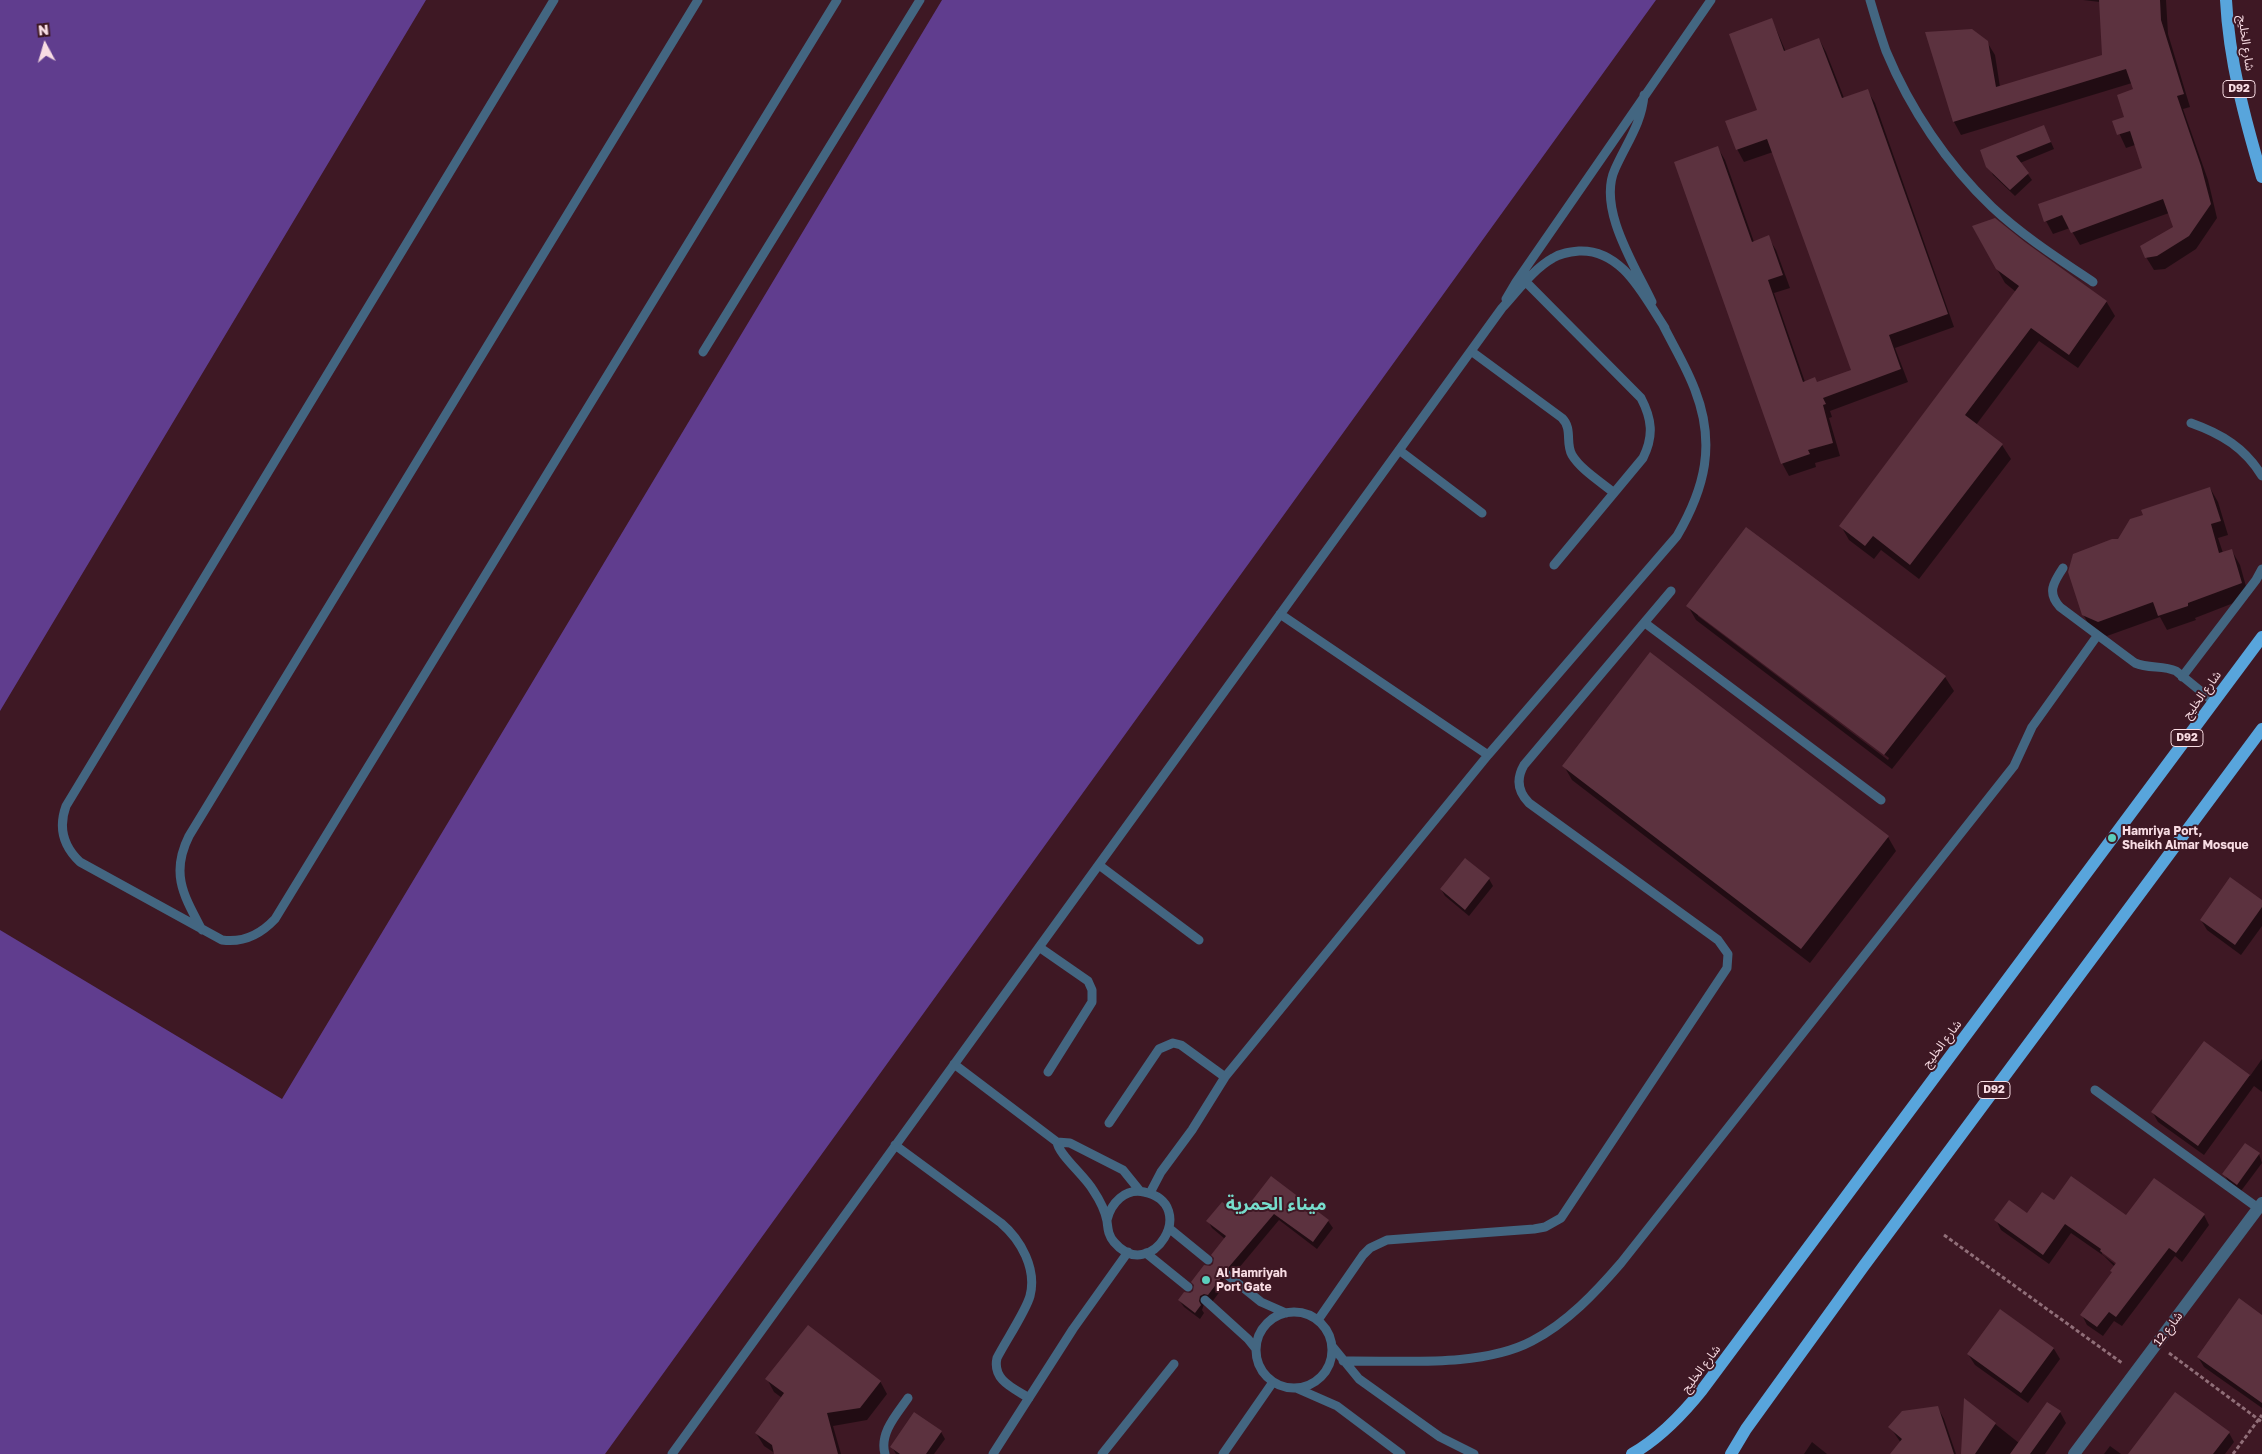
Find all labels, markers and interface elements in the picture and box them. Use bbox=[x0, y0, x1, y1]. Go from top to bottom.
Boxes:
street label: شارع الخليج bbox=[2235, 14, 2257, 72]
north arrow bbox=[20, 20, 70, 70]
text: N bbox=[37, 21, 50, 39]
road number: D92 bbox=[2223, 80, 2255, 98]
street label: شارع الخليج bbox=[2180, 668, 2224, 722]
road number: D92 bbox=[2171, 730, 2203, 746]
place label: Hamriya Port, Sheikh Almar Mosque bbox=[2122, 824, 2249, 852]
marker: Hamriya Port, Sheikh Almar Mosque bbox=[2106, 832, 2118, 844]
street label: شارع الخليج bbox=[1919, 1017, 1965, 1071]
road number: D92 bbox=[1978, 1082, 2010, 1098]
district label: ميناء الحمرية bbox=[1226, 1193, 1326, 1215]
place label: Al Hamriyah Port Gate bbox=[1216, 1266, 1287, 1294]
marker: Al Hamriyah Port Gate bbox=[1200, 1274, 1212, 1286]
street label: شارع 12 bbox=[2150, 1309, 2186, 1349]
street label: شارع الخليج bbox=[1678, 1342, 1724, 1396]

